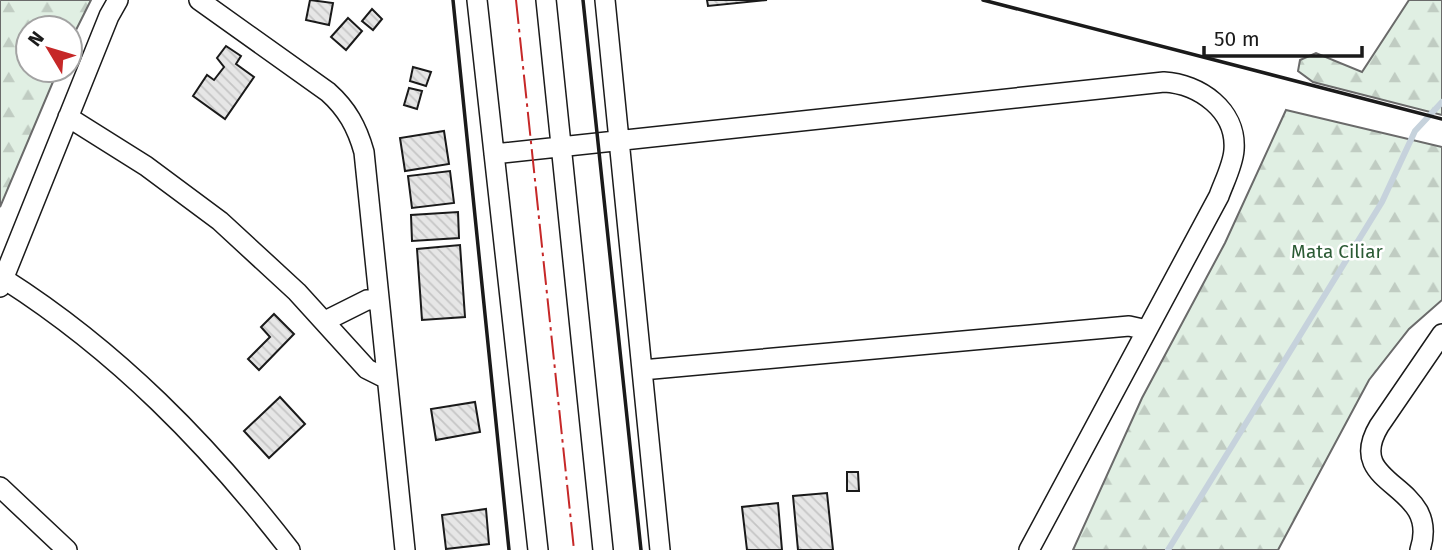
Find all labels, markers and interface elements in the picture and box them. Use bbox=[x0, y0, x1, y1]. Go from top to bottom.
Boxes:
north arrow bbox=[14, 14, 84, 84]
scale bar bbox=[1204, 14, 1362, 58]
text: 50 m bbox=[1214, 26, 1260, 52]
text: N bbox=[23, 27, 49, 51]
park label: Mata Ciliar bbox=[1291, 240, 1384, 263]

